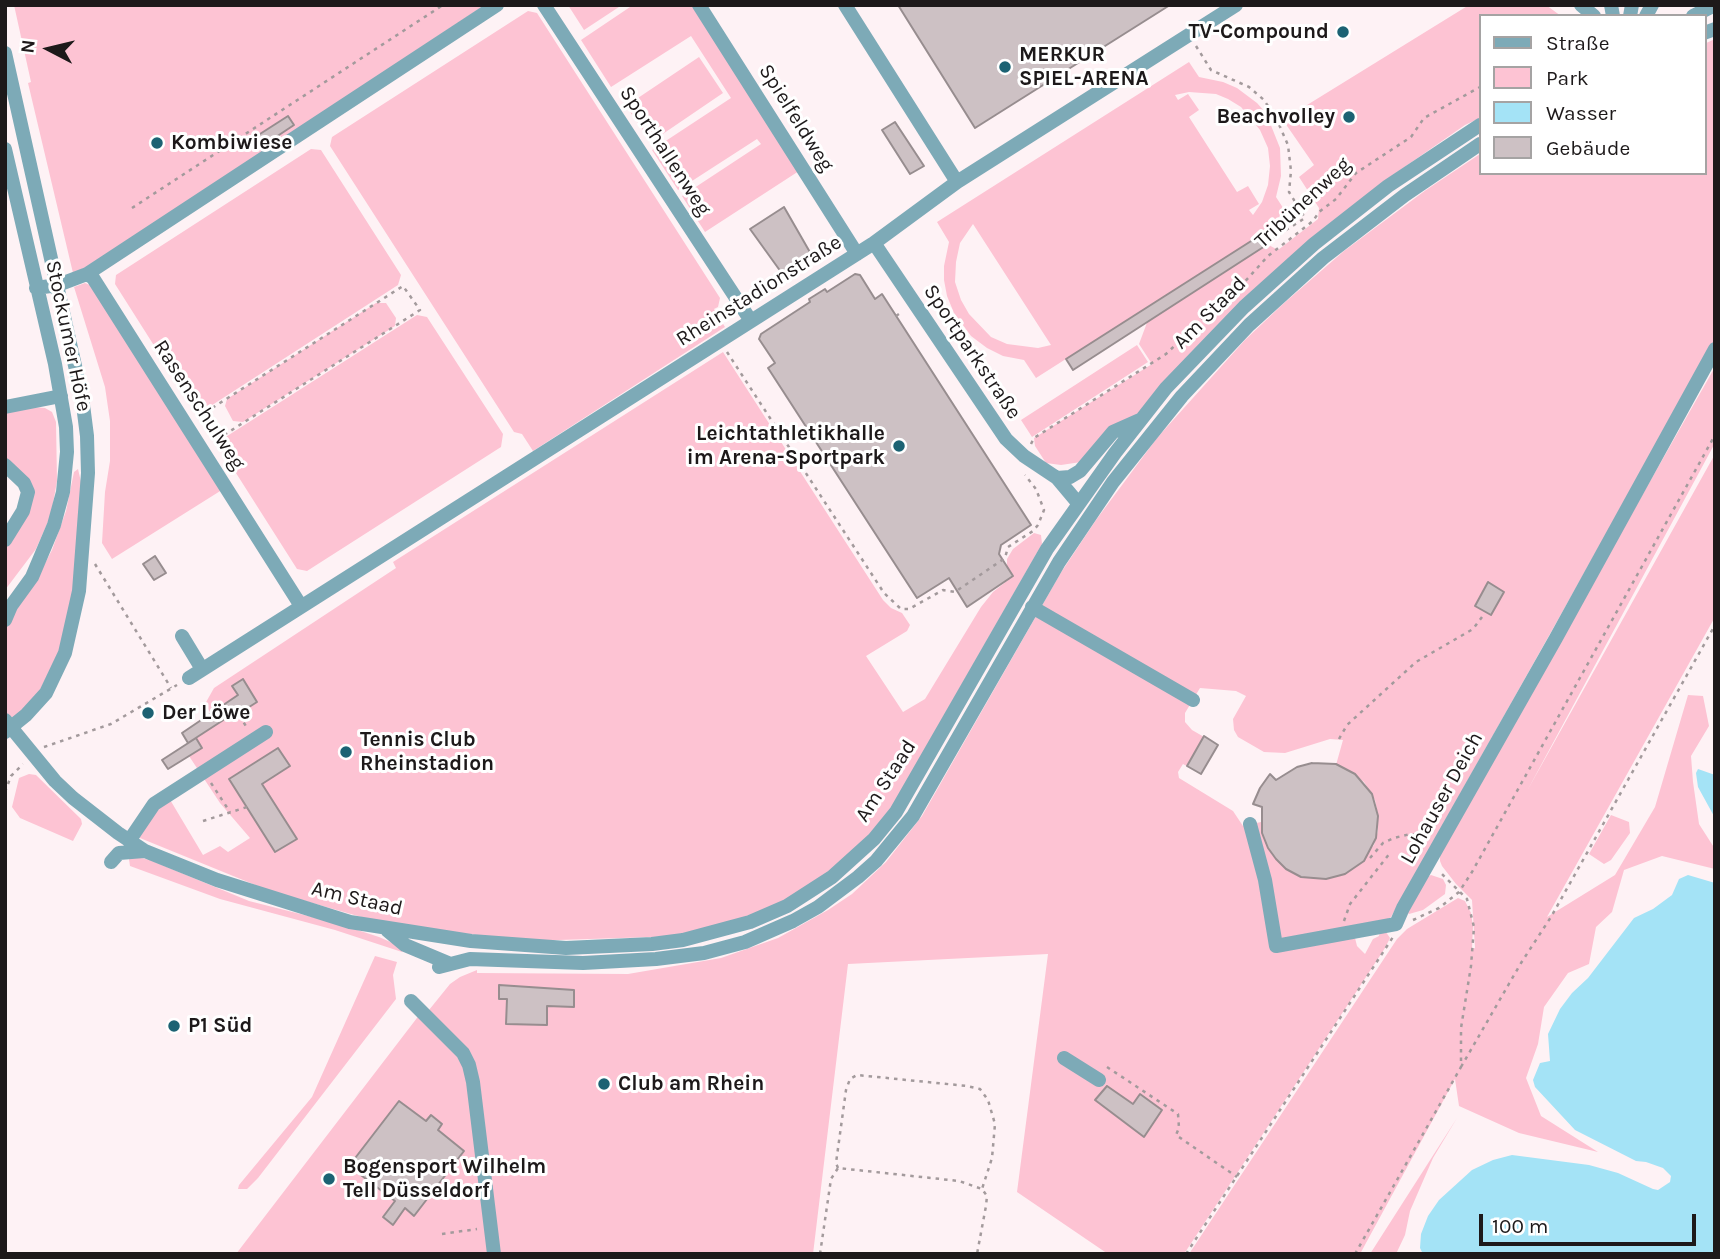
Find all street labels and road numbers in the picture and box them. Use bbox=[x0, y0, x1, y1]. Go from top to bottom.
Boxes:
street label: Spielfeldweg bbox=[753, 60, 839, 176]
street label: Sporthallenweg bbox=[614, 82, 716, 220]
street label: Tribünenweg bbox=[1250, 152, 1356, 254]
street label: Rheinstadionstraße bbox=[672, 230, 846, 352]
street label: Stockumer Höfe bbox=[40, 258, 96, 414]
street label: Am Staad bbox=[1168, 271, 1252, 355]
street label: Sportparkstraße bbox=[918, 280, 1026, 424]
street label: Rasenschulweg bbox=[148, 335, 250, 475]
street label: Lohauser Deich bbox=[1395, 728, 1489, 868]
street label: Am Staad bbox=[850, 735, 922, 827]
street label: Am Staad bbox=[309, 876, 405, 922]

